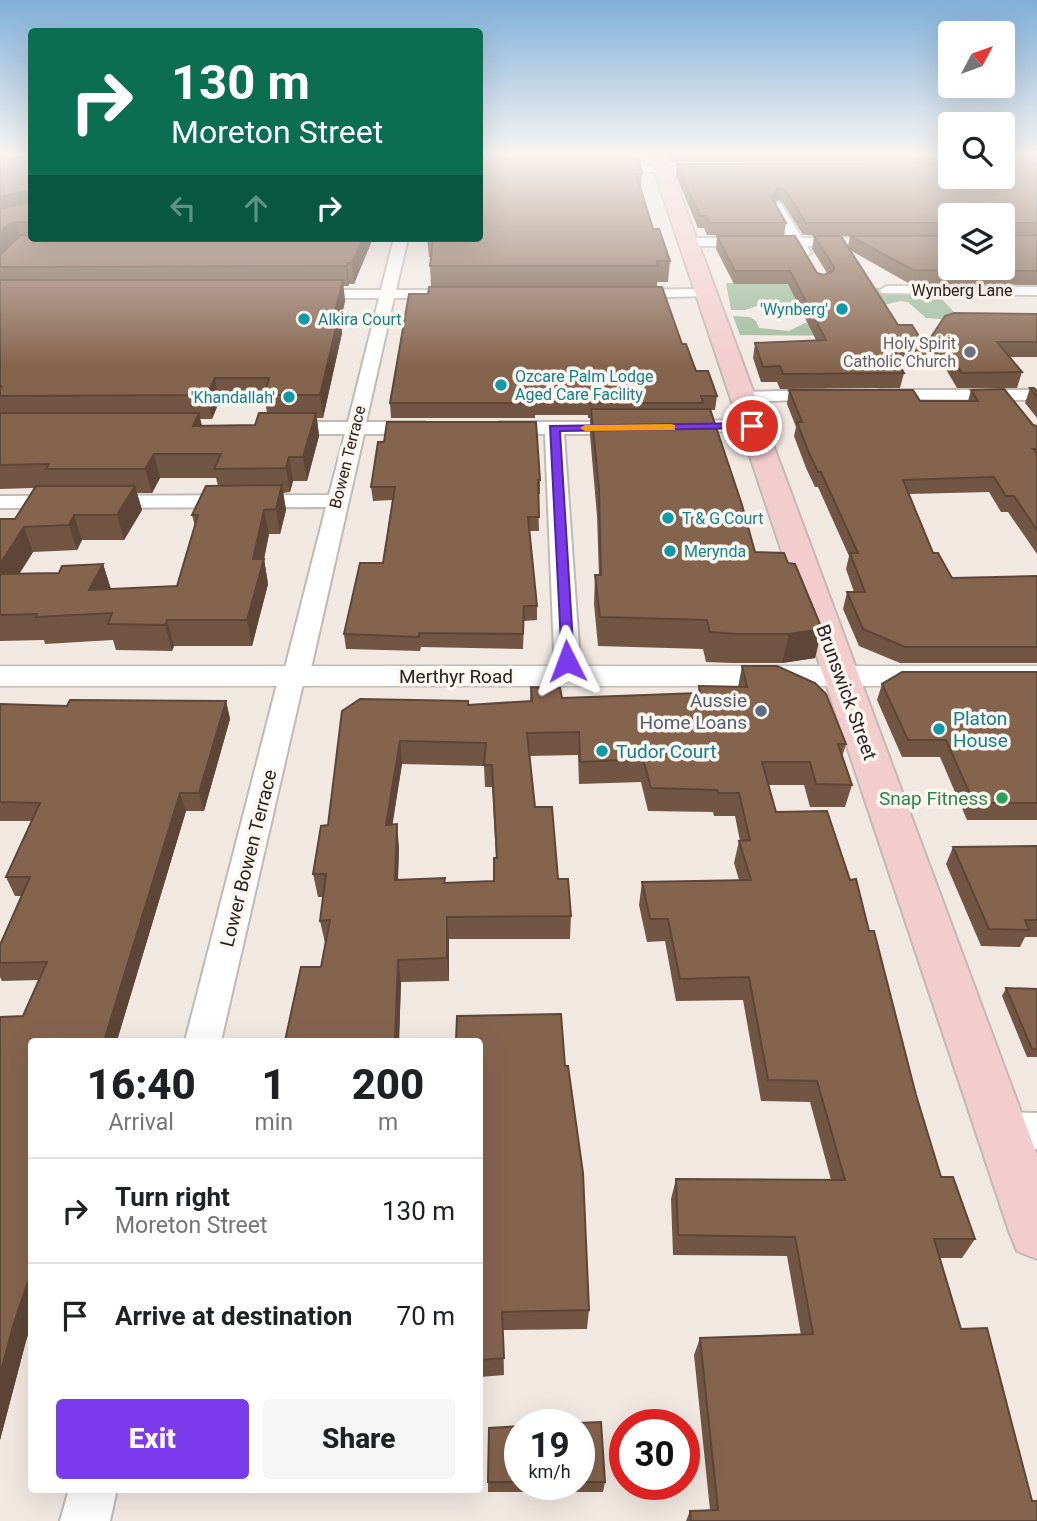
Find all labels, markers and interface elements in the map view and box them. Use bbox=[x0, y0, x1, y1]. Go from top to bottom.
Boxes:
north arrow bbox=[938, 21, 1015, 98]
map controls bbox=[938, 21, 1015, 280]
text: 130 m bbox=[171, 54, 310, 111]
icon: right bbox=[56, 56, 147, 147]
button: search bbox=[938, 112, 1015, 189]
text: Moreton Street bbox=[171, 113, 383, 151]
icon: left bbox=[164, 189, 202, 227]
icon: ahead bbox=[237, 189, 275, 227]
icon: right bbox=[310, 189, 348, 227]
button: layers bbox=[938, 203, 1015, 280]
street label: Wynberg Lane bbox=[912, 281, 1012, 300]
place label: 'Wynberg' bbox=[760, 300, 828, 319]
marker: 'Wynberg' bbox=[834, 301, 850, 317]
place label: Alkira Court bbox=[318, 310, 402, 329]
marker: Alkira Court bbox=[296, 311, 312, 327]
place label: Holy Spirit Catholic Church bbox=[843, 334, 956, 371]
marker: Holy Spirit Catholic Church bbox=[962, 344, 978, 360]
place label: Ozcare Palm Lodge Aged Care Facility bbox=[515, 367, 653, 404]
marker: Ozcare Palm Lodge Aged Care Facility bbox=[493, 377, 509, 393]
place label: 'Khandallah' bbox=[191, 388, 275, 407]
marker: 'Khandallah' bbox=[281, 389, 297, 405]
pin bbox=[722, 396, 782, 456]
street label: Bowen Terrace bbox=[326, 404, 369, 511]
icon: arrive bbox=[733, 407, 771, 445]
place label: T & G Court bbox=[682, 509, 763, 528]
marker: T & G Court bbox=[660, 510, 676, 526]
place label: Merynda bbox=[684, 542, 746, 561]
marker: Merynda bbox=[662, 543, 678, 559]
street label: Brunswick Street bbox=[811, 621, 882, 763]
position arrow bbox=[530, 624, 604, 698]
street label: Merthyr Road bbox=[399, 665, 513, 688]
place label: Aussie Home Loans bbox=[639, 689, 747, 734]
marker: Aussie Home Loans bbox=[753, 703, 769, 719]
place label: Platon House bbox=[953, 707, 1008, 752]
marker: Platon House bbox=[931, 721, 947, 737]
place label: Tudor Court bbox=[616, 740, 716, 763]
marker: Tudor Court bbox=[594, 743, 610, 759]
street label: Lower Bowen Terrace bbox=[215, 767, 282, 949]
place label: Snap Fitness bbox=[879, 787, 988, 810]
marker: Snap Fitness bbox=[994, 790, 1010, 806]
text: 16:40 bbox=[87, 1060, 196, 1109]
text: 1 bbox=[262, 1060, 286, 1109]
text: 200 bbox=[352, 1060, 424, 1109]
text: Arrival bbox=[109, 1109, 174, 1136]
text: min bbox=[254, 1109, 293, 1136]
text: m bbox=[378, 1109, 398, 1136]
text: Turn right bbox=[115, 1182, 230, 1212]
icon: right bbox=[56, 1192, 94, 1230]
text: 130 m bbox=[382, 1196, 455, 1226]
text: Moreton Street bbox=[115, 1212, 267, 1239]
icon: arrive bbox=[56, 1297, 94, 1335]
text: Arrive at destination bbox=[115, 1301, 352, 1331]
text: 70 m bbox=[397, 1301, 455, 1331]
button: Exit bbox=[56, 1399, 249, 1479]
button: Share bbox=[263, 1399, 455, 1479]
speed limit sign: 30 bbox=[609, 1409, 700, 1500]
text: 19 bbox=[529, 1425, 570, 1466]
text: km/h bbox=[528, 1461, 571, 1482]

